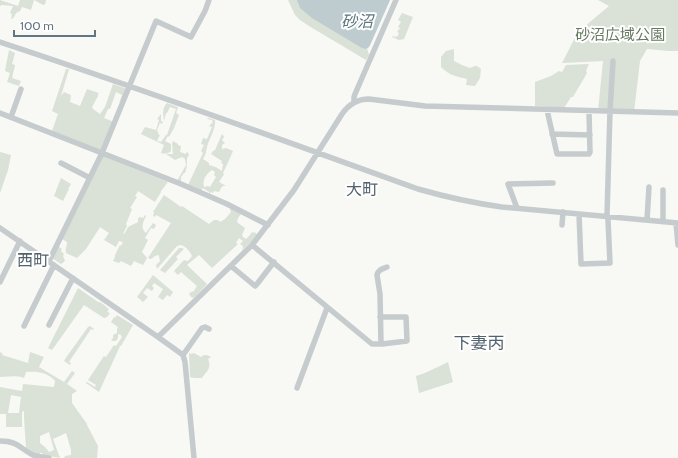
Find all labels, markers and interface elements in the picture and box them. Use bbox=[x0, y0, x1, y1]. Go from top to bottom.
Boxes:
scale bar bbox=[14, 12, 95, 38]
water label: 砂沼 bbox=[341, 12, 375, 31]
text: 100 m bbox=[20, 18, 54, 33]
park label: 砂沼広域公園 bbox=[575, 26, 665, 44]
district label: 大町 bbox=[346, 180, 378, 199]
district label: 西町 bbox=[17, 251, 49, 270]
district label: 下妻丙 bbox=[454, 333, 505, 353]

